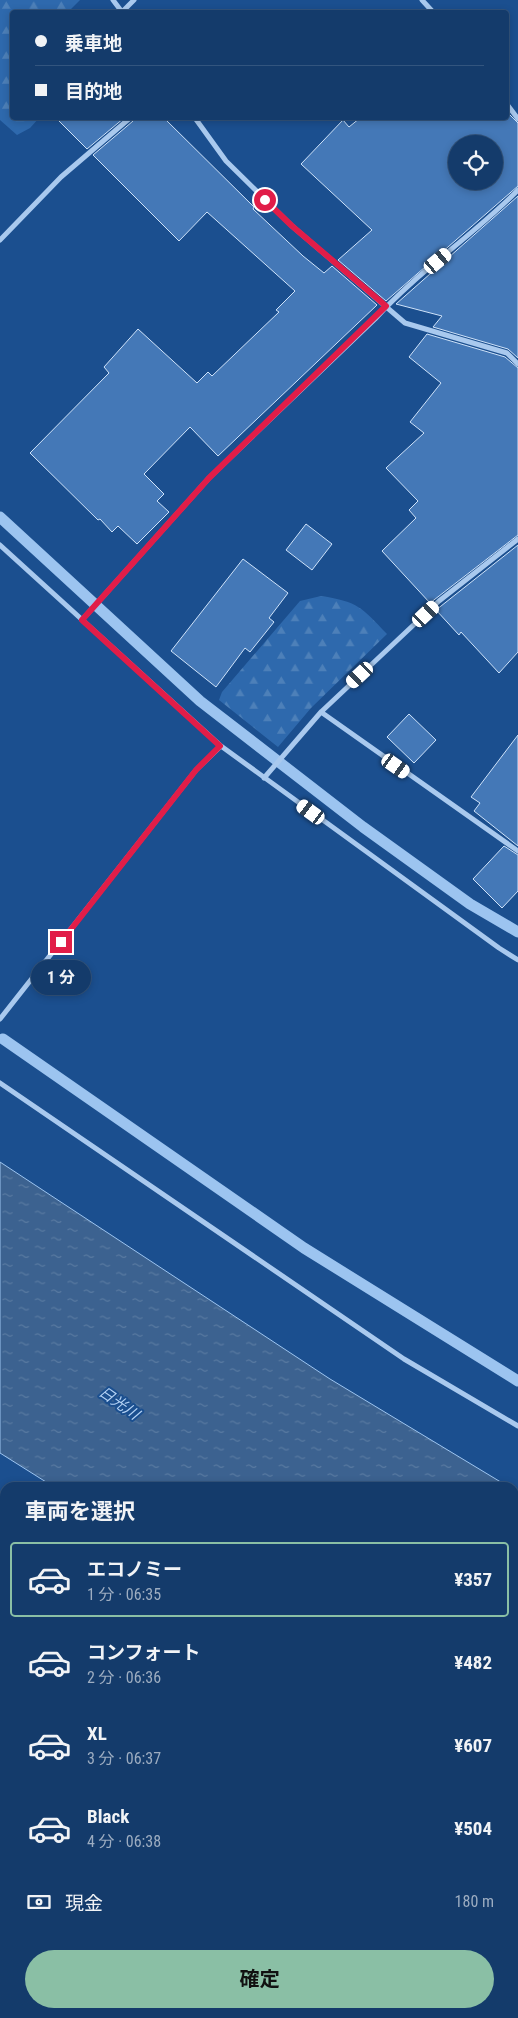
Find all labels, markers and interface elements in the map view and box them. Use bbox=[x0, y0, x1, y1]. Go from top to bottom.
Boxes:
text: 乗車地 bbox=[65, 32, 122, 55]
text: 目的地 bbox=[65, 80, 122, 103]
map controls bbox=[448, 135, 503, 190]
button: locate bbox=[448, 135, 503, 190]
route start bbox=[254, 189, 276, 211]
car bbox=[421, 246, 454, 276]
car bbox=[409, 598, 442, 630]
car bbox=[343, 659, 376, 691]
car bbox=[379, 751, 412, 781]
car bbox=[294, 797, 327, 827]
route end bbox=[50, 931, 72, 953]
callout: 1 分 bbox=[31, 960, 91, 994]
text: 1 分 bbox=[47, 968, 75, 987]
water label: 日光川 bbox=[95, 1383, 144, 1424]
text: 車両を選択 bbox=[25, 1499, 135, 1524]
icon: car bbox=[27, 1557, 72, 1602]
text: エコノミー bbox=[87, 1558, 182, 1581]
text: ¥357 bbox=[454, 1568, 492, 1591]
text: 1 分 · 06:35 bbox=[87, 1585, 161, 1604]
icon: car bbox=[27, 1640, 72, 1685]
text: コンフォート bbox=[87, 1641, 200, 1664]
text: ¥482 bbox=[454, 1651, 492, 1674]
text: 2 分 · 06:36 bbox=[87, 1668, 161, 1687]
text: XL bbox=[87, 1722, 107, 1745]
icon: car bbox=[27, 1723, 72, 1768]
text: ¥607 bbox=[454, 1734, 492, 1757]
text: 3 分 · 06:37 bbox=[87, 1749, 161, 1768]
text: Black bbox=[87, 1805, 129, 1828]
icon: car bbox=[27, 1806, 72, 1851]
text: ¥504 bbox=[454, 1817, 492, 1840]
text: 4 分 · 06:38 bbox=[87, 1832, 161, 1851]
icon: cash bbox=[25, 1888, 53, 1916]
text: 現金 bbox=[65, 1892, 103, 1915]
text: 180 m bbox=[455, 1892, 494, 1911]
button: 確定 bbox=[25, 1950, 494, 2008]

